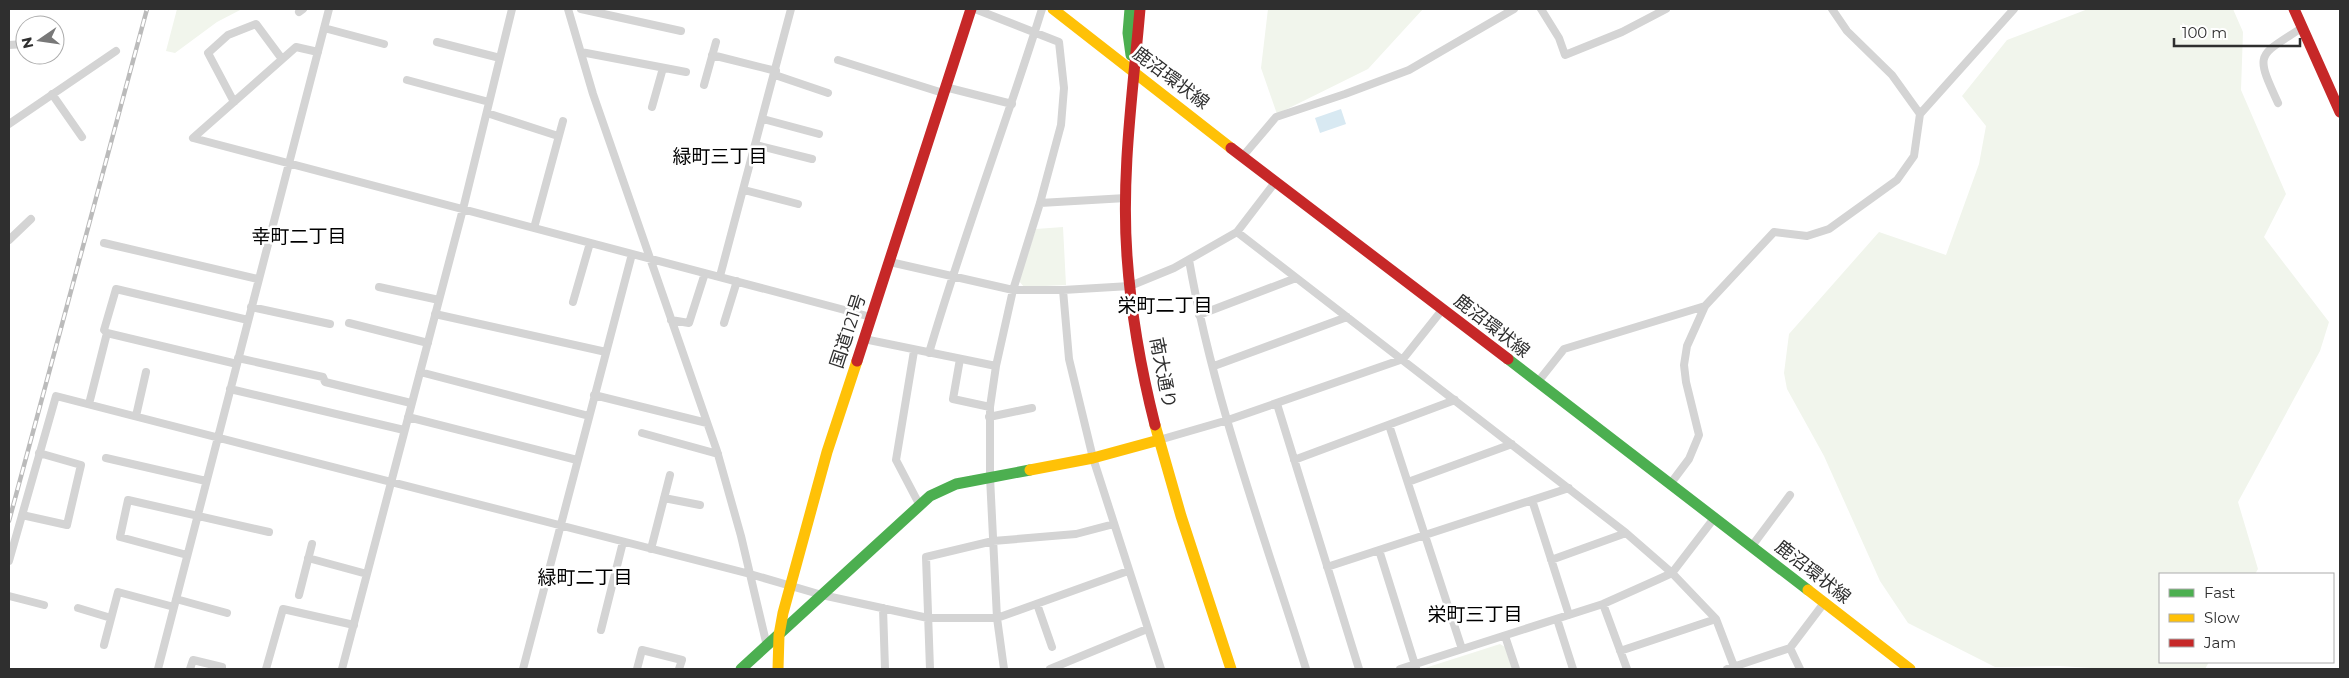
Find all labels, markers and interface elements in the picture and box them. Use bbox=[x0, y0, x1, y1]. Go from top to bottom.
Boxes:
north arrow bbox=[15, 15, 65, 65]
scale bar bbox=[2174, 15, 2300, 47]
text: 100 m bbox=[2182, 23, 2227, 42]
text: N bbox=[17, 35, 37, 50]
street label: 鹿沼環状線 bbox=[1128, 42, 1214, 114]
district label: 緑町三丁目 bbox=[672, 145, 768, 168]
district label: 幸町二丁目 bbox=[251, 225, 347, 248]
street label: 鹿沼環状線 bbox=[1450, 290, 1534, 362]
street label: 国道121号 bbox=[826, 291, 870, 371]
district label: 栄町二丁目 bbox=[1117, 294, 1213, 317]
street label: 南大通り bbox=[1145, 336, 1181, 410]
street label: 鹿沼環状線 bbox=[1771, 536, 1855, 608]
district label: 緑町二丁目 bbox=[537, 566, 633, 589]
legend bbox=[2159, 573, 2334, 663]
text: Fast bbox=[2204, 583, 2235, 602]
district label: 栄町三丁目 bbox=[1427, 603, 1523, 626]
text: Slow bbox=[2204, 608, 2240, 627]
text: Jam bbox=[2203, 633, 2236, 652]

